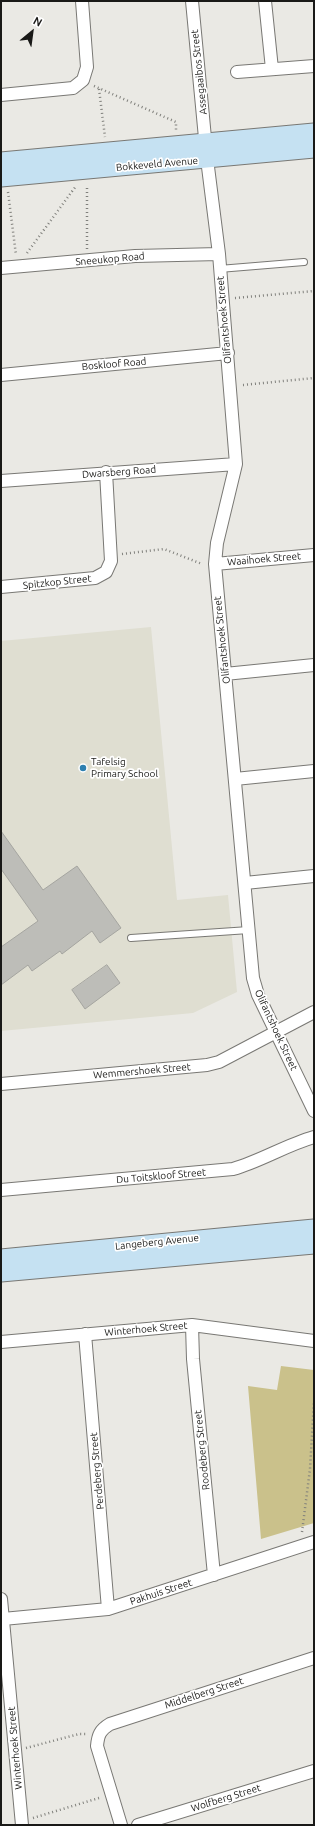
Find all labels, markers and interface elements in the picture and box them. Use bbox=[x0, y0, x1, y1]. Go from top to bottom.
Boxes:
north arrow bbox=[12, 12, 52, 52]
text: N bbox=[31, 14, 44, 29]
street label: Assegaaibos Street bbox=[189, 29, 209, 115]
street label: Bokkeveld Avenue bbox=[115, 154, 199, 174]
street label: Sneeukop Road bbox=[75, 250, 145, 268]
street label: Olifantshoek Street bbox=[214, 276, 234, 364]
street label: Boskloof Road bbox=[81, 355, 147, 373]
street label: Dwarsberg Road bbox=[82, 463, 156, 481]
street label: Waaihoek Street bbox=[227, 550, 301, 568]
street label: Spitzkop Street bbox=[22, 572, 92, 592]
street label: Olifantshoek Street bbox=[211, 596, 233, 684]
place label: Tafelsig Primary School bbox=[91, 756, 158, 780]
marker: Tafelsig Primary School bbox=[78, 763, 88, 773]
street label: Olifantshoek Street bbox=[252, 988, 300, 1072]
street label: Wemmershoek Street bbox=[93, 1061, 191, 1081]
street label: Du Toitskloof Street bbox=[116, 1166, 206, 1186]
street label: Langeberg Avenue bbox=[115, 1232, 199, 1252]
street label: Winterhoek Street bbox=[104, 1319, 188, 1339]
street label: Roodeberg Street bbox=[192, 1409, 212, 1491]
street label: Perdeberg Street bbox=[88, 1432, 106, 1510]
street label: Pakhuis Street bbox=[128, 1576, 194, 1608]
street label: Middelberg Street bbox=[163, 1675, 245, 1711]
street label: Winterhoek Street bbox=[5, 1706, 25, 1790]
street label: Wolfberg Street bbox=[190, 1782, 262, 1814]

